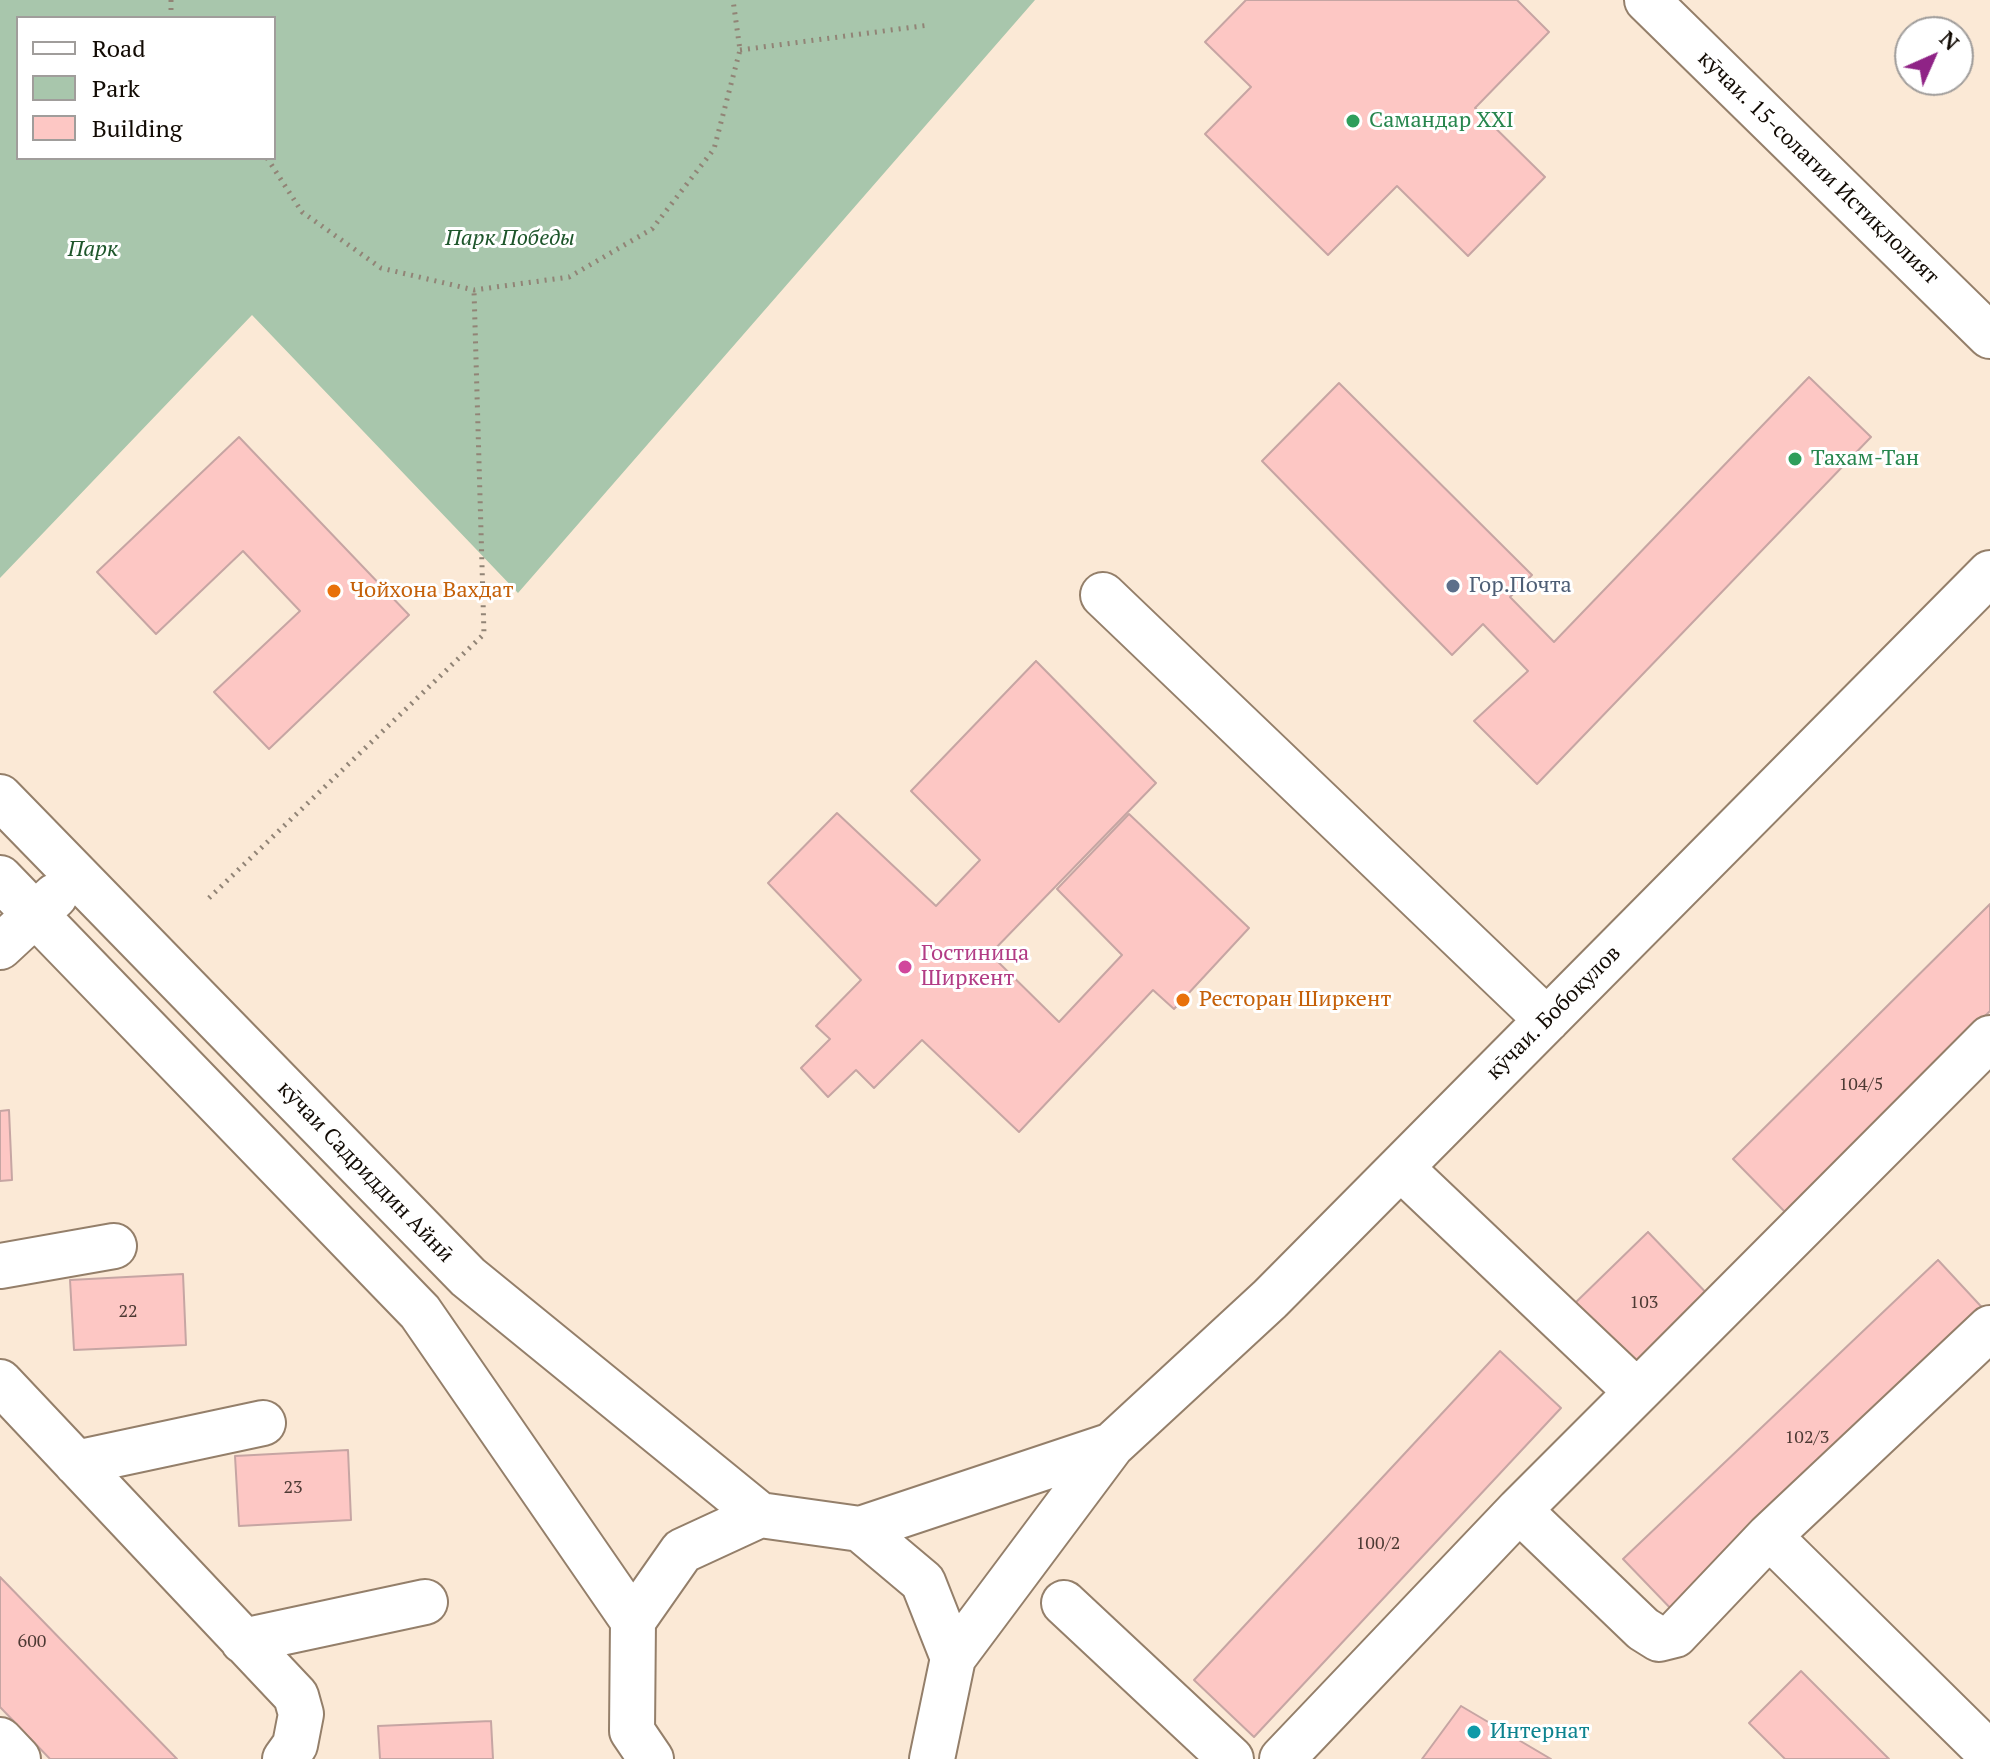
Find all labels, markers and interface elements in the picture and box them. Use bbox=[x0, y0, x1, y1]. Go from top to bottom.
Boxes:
legend bbox=[16, 16, 276, 160]
north arrow bbox=[1894, 16, 1974, 96]
text: N bbox=[1934, 24, 1966, 56]
text: Road bbox=[92, 32, 146, 64]
street label: кӯчаи. 15-солагии Истиқлолият bbox=[1692, 46, 1944, 290]
text: Park bbox=[92, 72, 140, 104]
place label: Самандар XXI bbox=[1369, 108, 1514, 134]
text: Building bbox=[92, 112, 182, 144]
marker: Самандар XXI bbox=[1344, 112, 1362, 130]
park label: Парк Победы bbox=[445, 226, 575, 252]
park label: Парк bbox=[68, 237, 118, 263]
place label: Тахам-Тан bbox=[1811, 446, 1919, 472]
marker: Тахам-Тан bbox=[1786, 450, 1804, 468]
place label: Гор.Почта bbox=[1469, 573, 1572, 599]
marker: Гор.Почта bbox=[1444, 577, 1462, 595]
place label: Чойхона Вахдат bbox=[350, 578, 514, 604]
marker: Чойхона Вахдат bbox=[325, 582, 343, 600]
street label: кӯчаи. Бобоқулов bbox=[1481, 940, 1627, 1086]
place label: Гостиница Ширкент bbox=[921, 941, 1029, 992]
marker: Гостиница Ширкент bbox=[896, 958, 914, 976]
place label: Ресторан Ширкент bbox=[1199, 987, 1391, 1013]
marker: Ресторан Ширкент bbox=[1174, 991, 1192, 1009]
house number: 104/5 bbox=[1839, 1074, 1883, 1096]
street label: кӯчаи Садриддин Айнӣ bbox=[271, 1076, 459, 1268]
house number: 103 bbox=[1630, 1292, 1658, 1314]
house number: 22 bbox=[118, 1301, 138, 1323]
house number: 102/3 bbox=[1785, 1427, 1829, 1449]
house number: 23 bbox=[283, 1477, 303, 1499]
house number: 100/2 bbox=[1356, 1533, 1400, 1555]
house number: 600 bbox=[18, 1631, 46, 1653]
place label: Интернат bbox=[1490, 1719, 1590, 1745]
marker: Интернат bbox=[1465, 1723, 1483, 1741]

